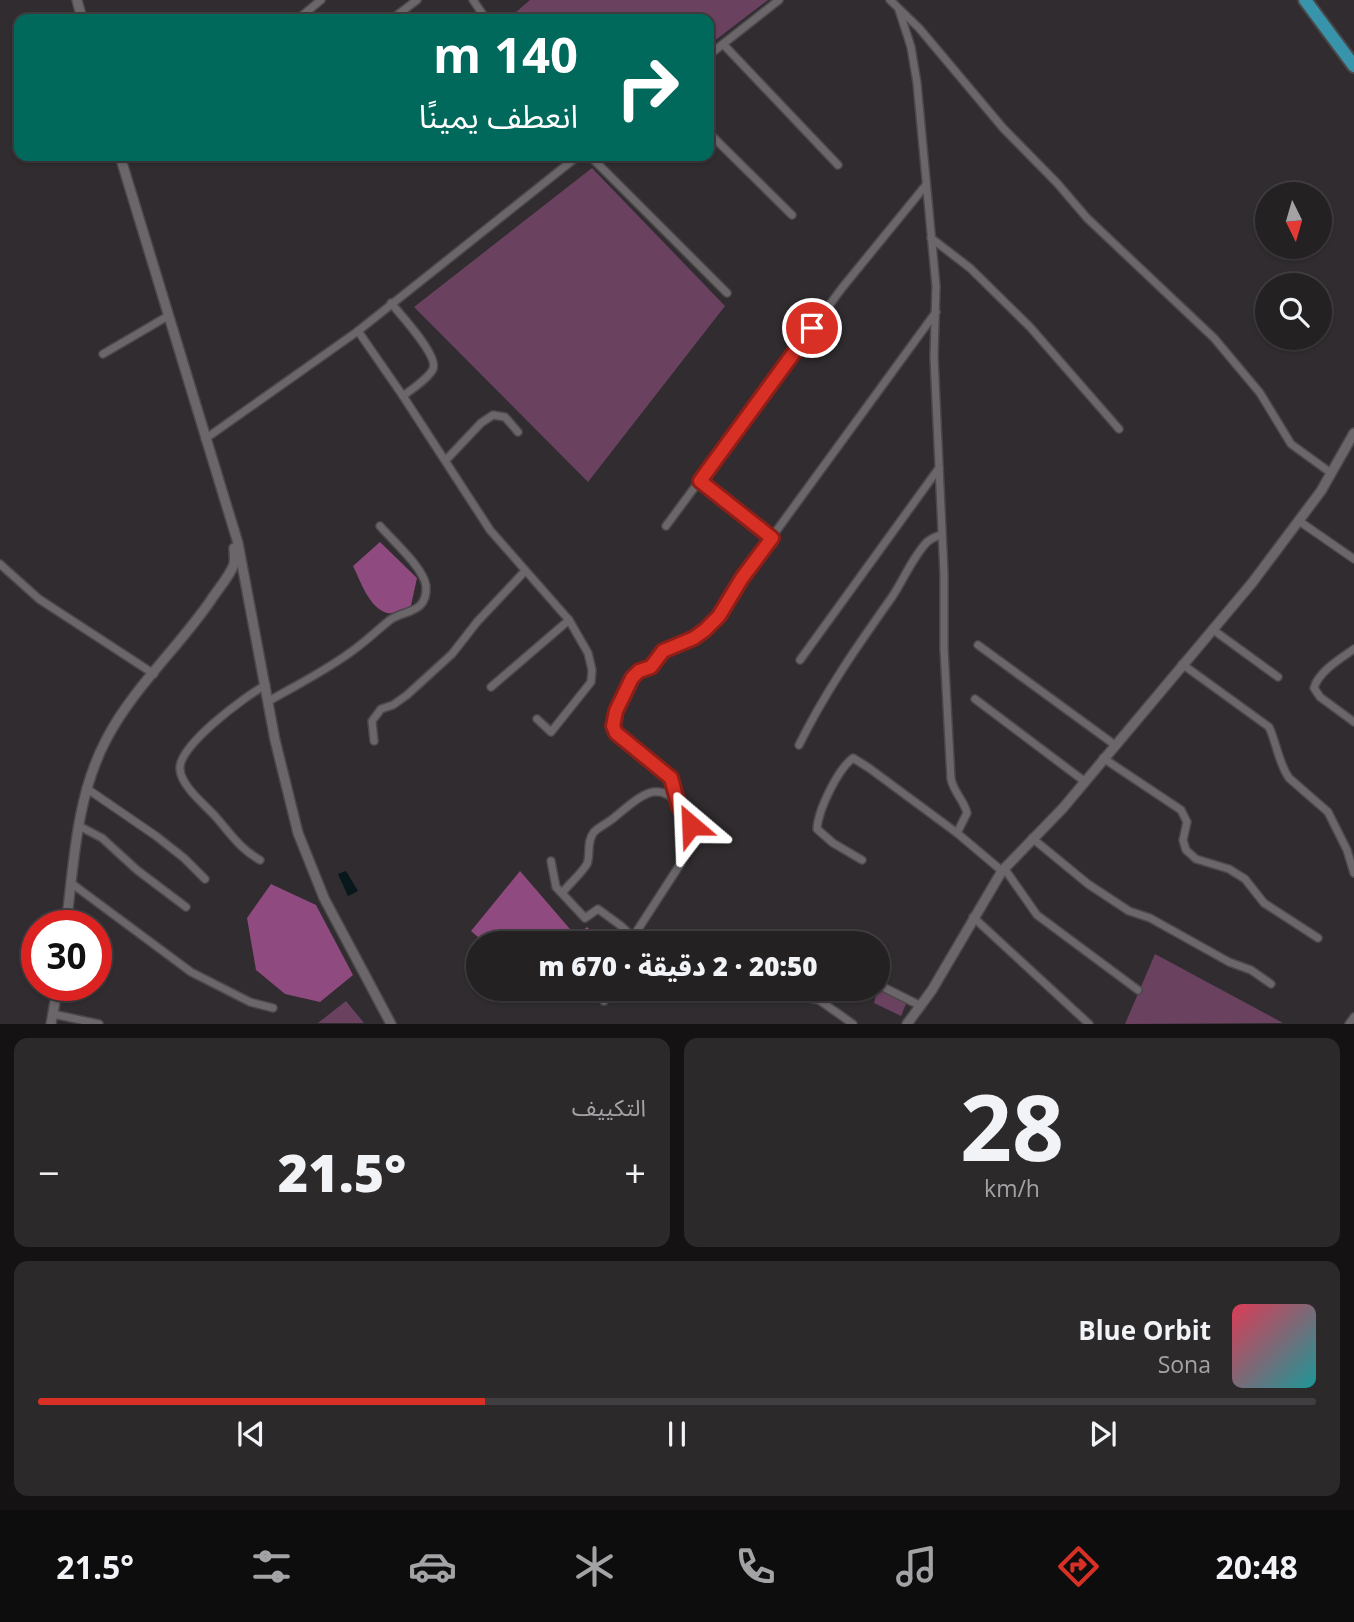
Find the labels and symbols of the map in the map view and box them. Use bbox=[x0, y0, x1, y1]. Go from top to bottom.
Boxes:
north arrow bbox=[1255, 182, 1332, 259]
pin bbox=[782, 298, 842, 358]
position arrow bbox=[654, 788, 728, 862]
speed limit sign: 30 bbox=[21, 910, 112, 1001]

